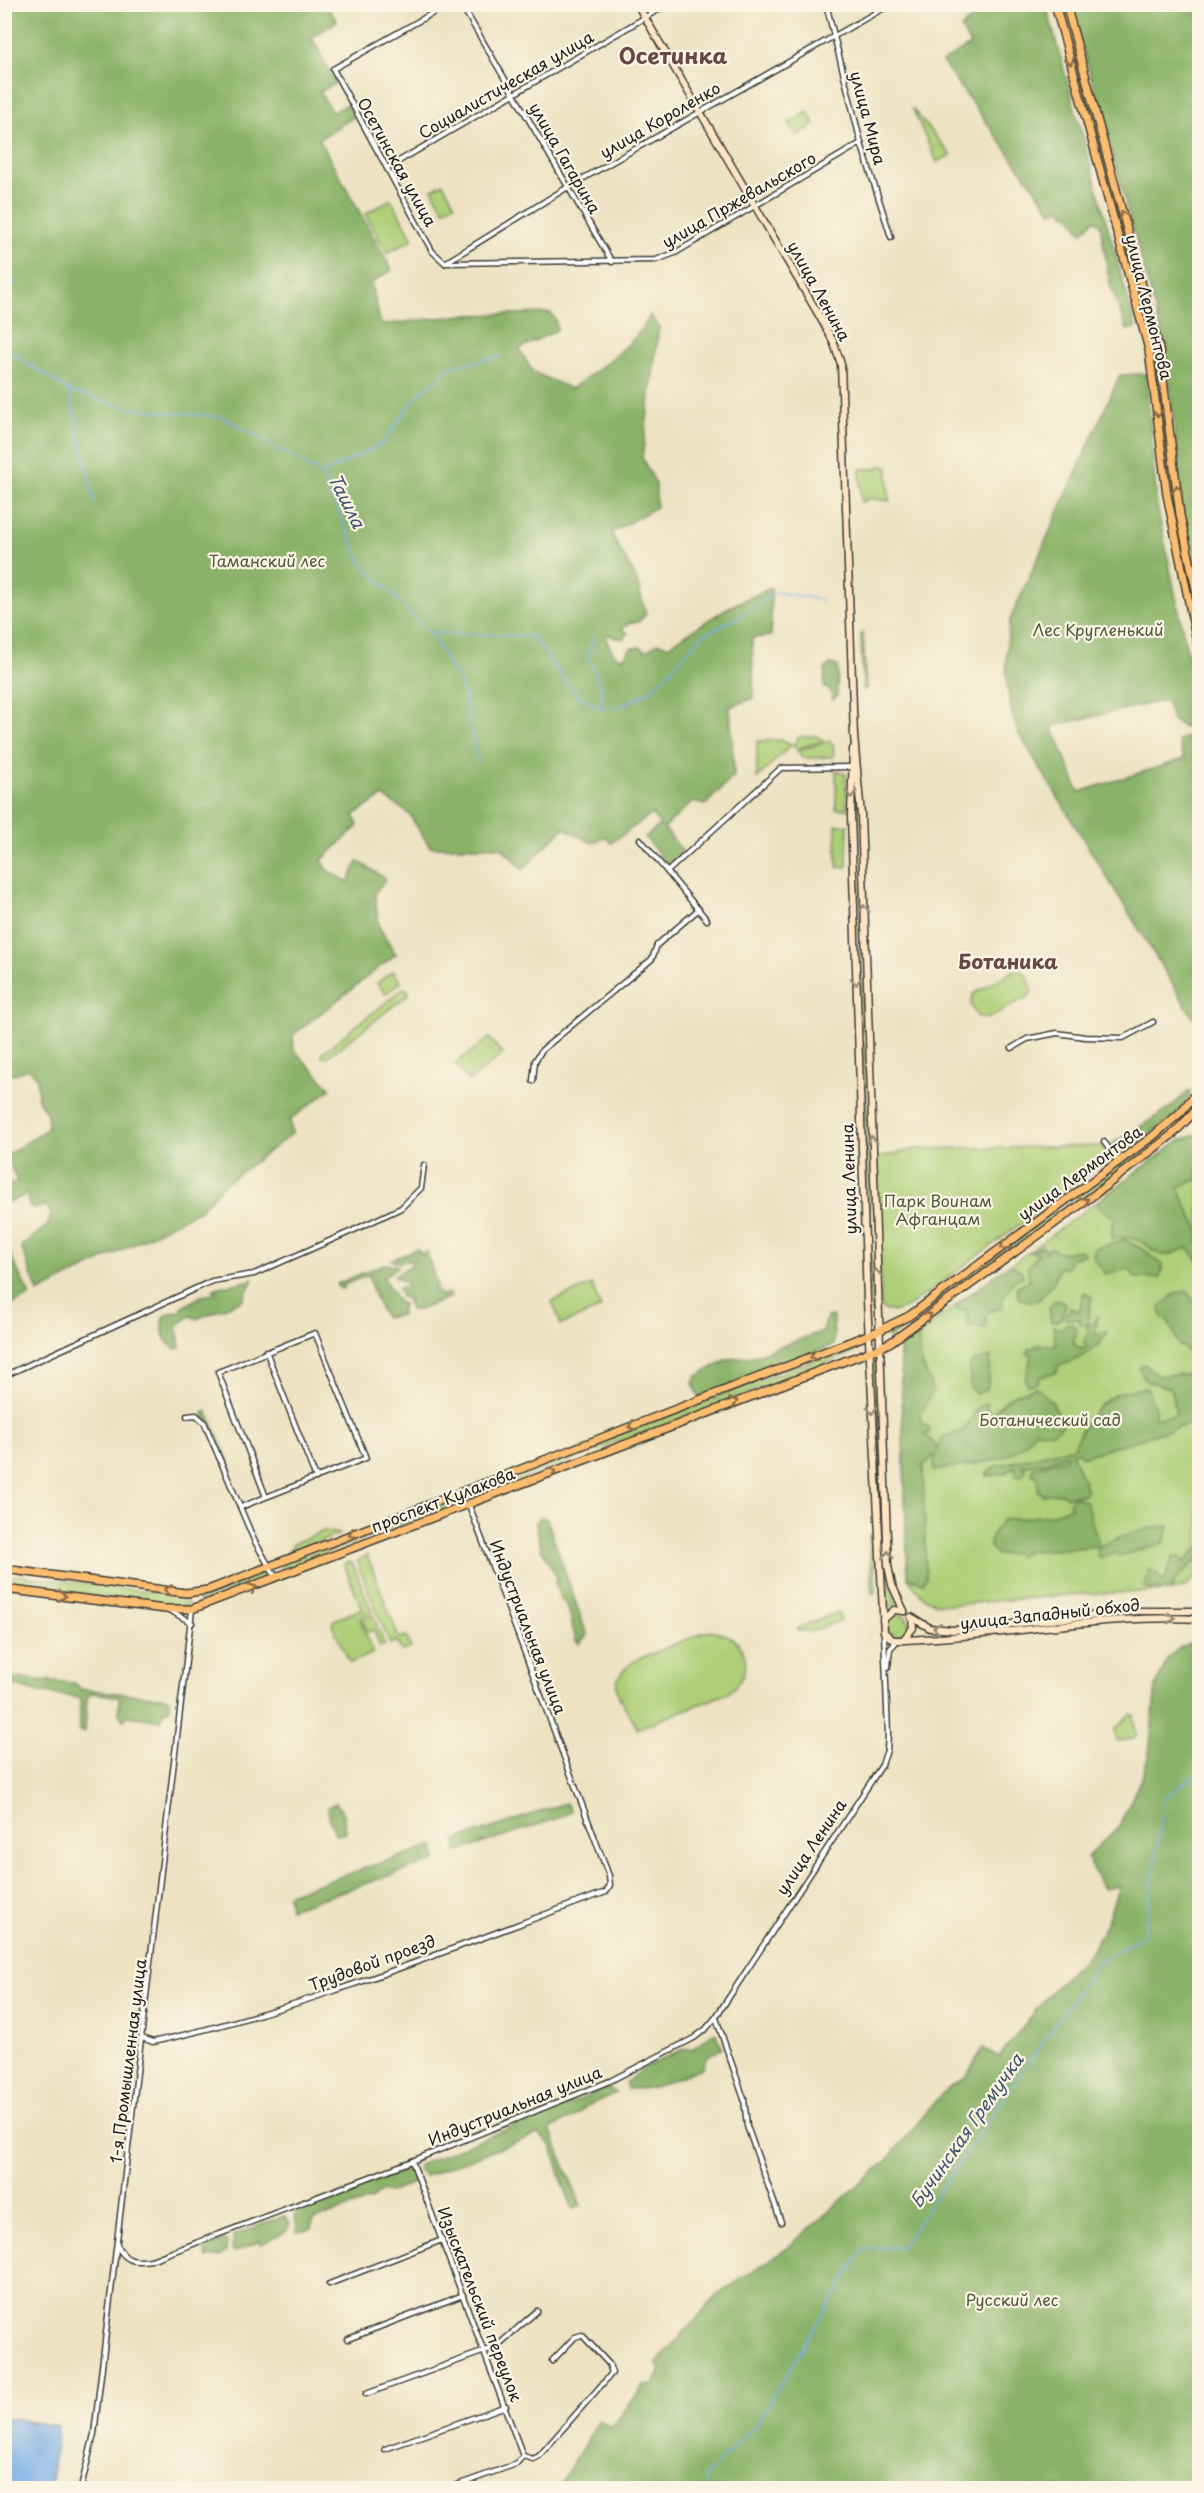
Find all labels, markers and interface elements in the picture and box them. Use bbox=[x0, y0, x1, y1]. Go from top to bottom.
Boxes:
street label: Социалистическая улица bbox=[414, 24, 597, 144]
district label: Осетинка bbox=[619, 38, 727, 71]
one-way arrow bbox=[1062, 56, 1075, 66]
street label: улица Мира bbox=[845, 68, 893, 167]
street label: улица Короленко bbox=[595, 75, 724, 163]
street label: Осетинская улица bbox=[352, 93, 443, 230]
street label: улица Гагарина bbox=[524, 97, 607, 218]
street label: улица Пржевальского bbox=[657, 145, 820, 253]
one-way arrow bbox=[1118, 211, 1130, 221]
street label: улица Лермонтова bbox=[1120, 232, 1180, 382]
street label: улица Ленина bbox=[782, 236, 857, 345]
one-way arrow bbox=[1151, 408, 1164, 417]
water label: Ташла bbox=[322, 468, 373, 533]
one-way arrow bbox=[1171, 484, 1183, 493]
park label: Таманский лес bbox=[209, 548, 325, 572]
park label: Лес Кругленький bbox=[1033, 617, 1163, 641]
one-way arrow bbox=[845, 790, 857, 799]
one-way arrow bbox=[858, 904, 871, 913]
district label: Ботаника bbox=[958, 946, 1058, 976]
one-way arrow bbox=[850, 977, 863, 986]
street label: улица Лермонтова bbox=[1012, 1119, 1147, 1226]
street label: улица Ленина bbox=[834, 1123, 862, 1235]
one-way arrow bbox=[866, 1136, 878, 1145]
park label: Парк Воинам Афганцам bbox=[884, 1188, 992, 1230]
one-way arrow bbox=[1079, 1197, 1090, 1208]
one-way arrow bbox=[999, 1238, 1010, 1249]
one-way arrow bbox=[870, 1268, 882, 1277]
one-way arrow bbox=[921, 1312, 932, 1323]
one-way arrow bbox=[809, 1349, 820, 1361]
one-way arrow bbox=[728, 1397, 739, 1409]
one-way arrow bbox=[865, 1405, 878, 1414]
park label: Ботанический сад bbox=[979, 1407, 1121, 1431]
one-way arrow bbox=[627, 1419, 638, 1431]
street label: проспект Кулакова bbox=[367, 1461, 518, 1538]
one-way arrow bbox=[547, 1467, 557, 1480]
one-way arrow bbox=[347, 1527, 358, 1539]
street label: Индустриальная улица bbox=[485, 1536, 573, 1717]
one-way arrow bbox=[881, 1551, 894, 1560]
one-way arrow bbox=[247, 1583, 258, 1595]
one-way arrow bbox=[163, 1585, 172, 1597]
one-way arrow bbox=[58, 1590, 67, 1602]
street label: улица Западный обход bbox=[959, 1592, 1141, 1634]
one-way arrow bbox=[1166, 1612, 1175, 1624]
one-way arrow bbox=[933, 1622, 943, 1635]
street label: улица Ленина bbox=[769, 1794, 851, 1899]
street label: Трудовой проезд bbox=[305, 1928, 438, 1996]
street label: 1-я Промышленная улица bbox=[103, 1957, 151, 2165]
water label: Бучинская Гремучка bbox=[902, 2047, 1030, 2213]
street label: Индустриальная улица bbox=[424, 2059, 605, 2151]
street label: Изыскательский переулок bbox=[433, 2203, 529, 2405]
park label: Русский лес bbox=[966, 2287, 1058, 2311]

